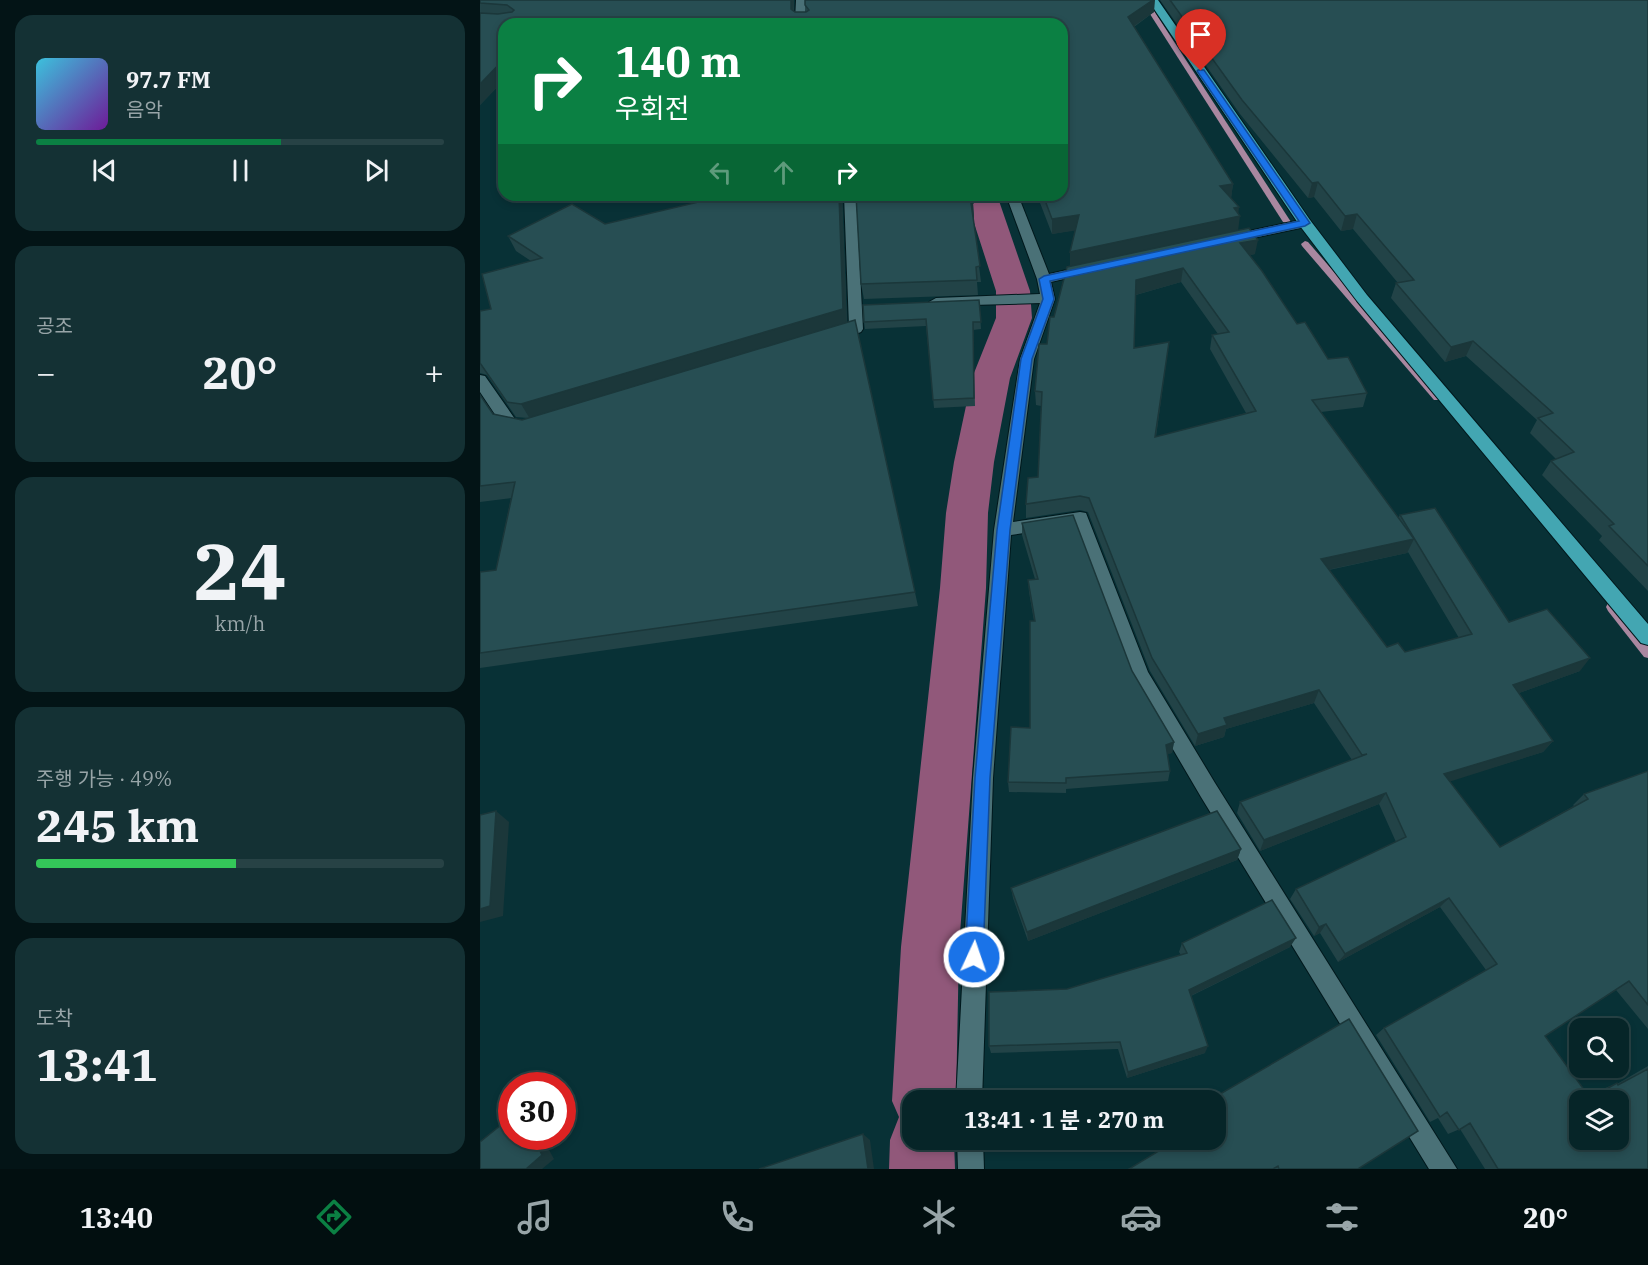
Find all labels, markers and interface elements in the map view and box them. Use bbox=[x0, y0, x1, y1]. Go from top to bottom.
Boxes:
pin bbox=[1175, 9, 1226, 71]
icon: arrive bbox=[1184, 18, 1217, 51]
text: 140 m bbox=[615, 34, 741, 89]
icon: right bbox=[516, 42, 594, 120]
text: 97.7 FM bbox=[126, 65, 211, 94]
text: 우회전 bbox=[615, 90, 690, 125]
text: 음악 bbox=[126, 96, 163, 123]
icon: previous bbox=[88, 154, 121, 187]
icon: pause bbox=[224, 154, 257, 187]
icon: next bbox=[360, 154, 393, 187]
icon: left bbox=[704, 156, 737, 189]
icon: ahead bbox=[767, 156, 800, 189]
icon: right bbox=[830, 156, 863, 189]
text: 공조 bbox=[36, 312, 73, 339]
text: 20° bbox=[202, 343, 278, 401]
text: − bbox=[36, 351, 56, 394]
text: + bbox=[424, 351, 444, 394]
text: 24 bbox=[193, 520, 287, 621]
text: km/h bbox=[215, 610, 265, 637]
text: 주행 가능 · 49% bbox=[36, 765, 172, 792]
text: 245 km bbox=[36, 796, 199, 854]
position arrow bbox=[942, 925, 1006, 989]
text: 도착 bbox=[36, 1004, 73, 1031]
map controls bbox=[1569, 1018, 1629, 1150]
button: search bbox=[1569, 1018, 1629, 1078]
text: 13:41 bbox=[36, 1035, 158, 1093]
speed limit sign: 30 bbox=[498, 1072, 576, 1150]
button: layers bbox=[1569, 1090, 1629, 1150]
text: 13:41 · 1 분 · 270 m bbox=[964, 1105, 1164, 1134]
icon: directions bbox=[313, 1196, 355, 1238]
icon: music bbox=[514, 1196, 556, 1238]
icon: phone bbox=[716, 1196, 758, 1238]
icon: climate bbox=[918, 1196, 960, 1238]
icon: car bbox=[1120, 1196, 1162, 1238]
icon: filters bbox=[1321, 1196, 1363, 1238]
text: 13:40 bbox=[80, 1200, 153, 1235]
text: 20° bbox=[1523, 1200, 1568, 1235]

